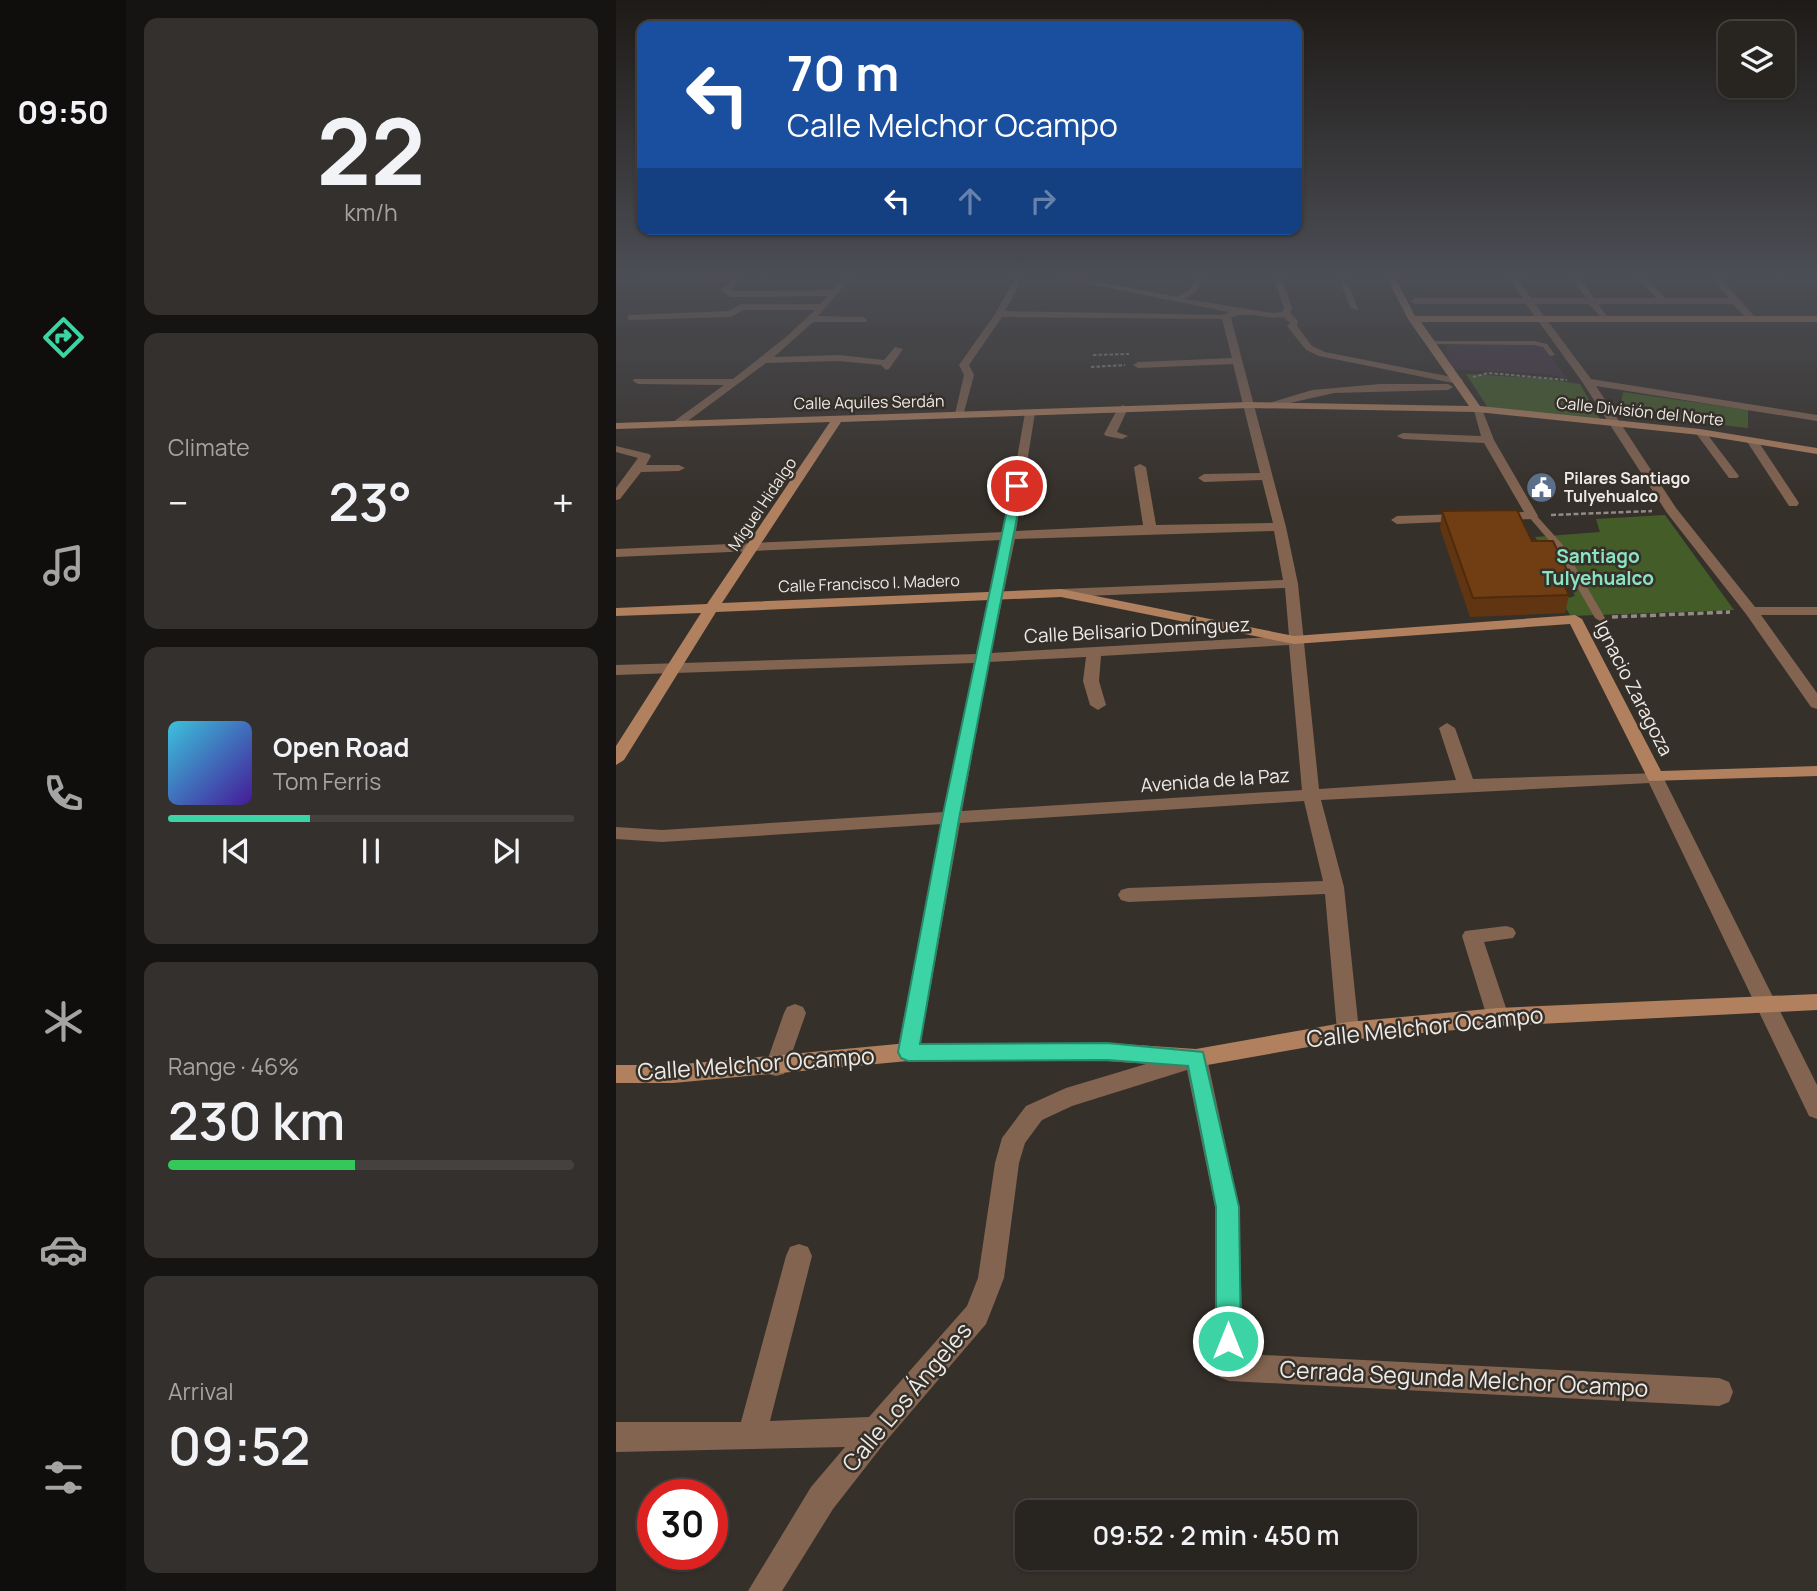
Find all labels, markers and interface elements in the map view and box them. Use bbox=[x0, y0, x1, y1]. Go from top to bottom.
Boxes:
map controls bbox=[1718, 21, 1795, 98]
button: layers bbox=[1718, 21, 1795, 98]
text: 70 m bbox=[787, 39, 899, 106]
icon: left bbox=[672, 49, 763, 140]
text: 22 bbox=[317, 88, 425, 212]
text: 09:50 bbox=[17, 90, 109, 134]
text: Calle Melchor Ocampo bbox=[787, 103, 1118, 147]
icon: left bbox=[878, 182, 916, 220]
icon: ahead bbox=[951, 182, 989, 220]
icon: right bbox=[1024, 182, 1062, 220]
text: km/h bbox=[344, 196, 398, 228]
icon: directions bbox=[39, 313, 88, 362]
street label: Calle Aquiles Serdán bbox=[794, 390, 944, 414]
street label: Calle División del Norte bbox=[1555, 391, 1725, 431]
text: Climate bbox=[168, 431, 250, 463]
street label: Miguel Hidalgo bbox=[723, 453, 801, 555]
pin bbox=[987, 456, 1047, 516]
text: 23° bbox=[328, 466, 412, 537]
icon: arrive bbox=[998, 467, 1036, 505]
place label: Pilares Santiago Tulyehualco bbox=[1564, 467, 1690, 507]
public building icon: Pilares Santiago Tulyehualco bbox=[1524, 470, 1558, 504]
text: − bbox=[168, 476, 189, 528]
text: + bbox=[552, 476, 574, 528]
icon: music bbox=[39, 541, 88, 590]
district label: Santiago Tulyehualco bbox=[1542, 543, 1654, 591]
street label: Calle Francisco I. Madero bbox=[778, 569, 960, 597]
street label: Calle Belisario Domínguez bbox=[1023, 611, 1251, 649]
street label: Ignacio Zaragoza bbox=[1589, 616, 1679, 760]
text: Open Road bbox=[273, 729, 409, 765]
street label: Avenida de la Paz bbox=[1140, 762, 1290, 798]
text: Tom Ferris bbox=[273, 765, 381, 797]
icon: phone bbox=[39, 769, 88, 818]
icon: previous bbox=[217, 832, 255, 870]
icon: pause bbox=[352, 832, 390, 870]
icon: next bbox=[487, 832, 525, 870]
icon: climate bbox=[39, 997, 88, 1046]
street label: Calle Melchor Ocampo bbox=[1305, 998, 1545, 1054]
street label: Calle Melchor Ocampo bbox=[636, 1039, 876, 1087]
text: Range · 46% bbox=[168, 1050, 299, 1082]
text: 230 km bbox=[168, 1085, 345, 1156]
icon: car bbox=[39, 1225, 88, 1274]
position arrow bbox=[1191, 1304, 1265, 1378]
street label: Calle Los Ángeles bbox=[834, 1315, 978, 1478]
street label: Cerrada Segunda Melchor Ocampo bbox=[1279, 1352, 1649, 1404]
text: Arrival bbox=[168, 1375, 234, 1407]
text: 09:52 bbox=[168, 1410, 310, 1481]
icon: filters bbox=[39, 1453, 88, 1502]
speed limit sign: 30 bbox=[637, 1479, 728, 1570]
text: 09:52 · 2 min · 450 m bbox=[1092, 1517, 1340, 1553]

